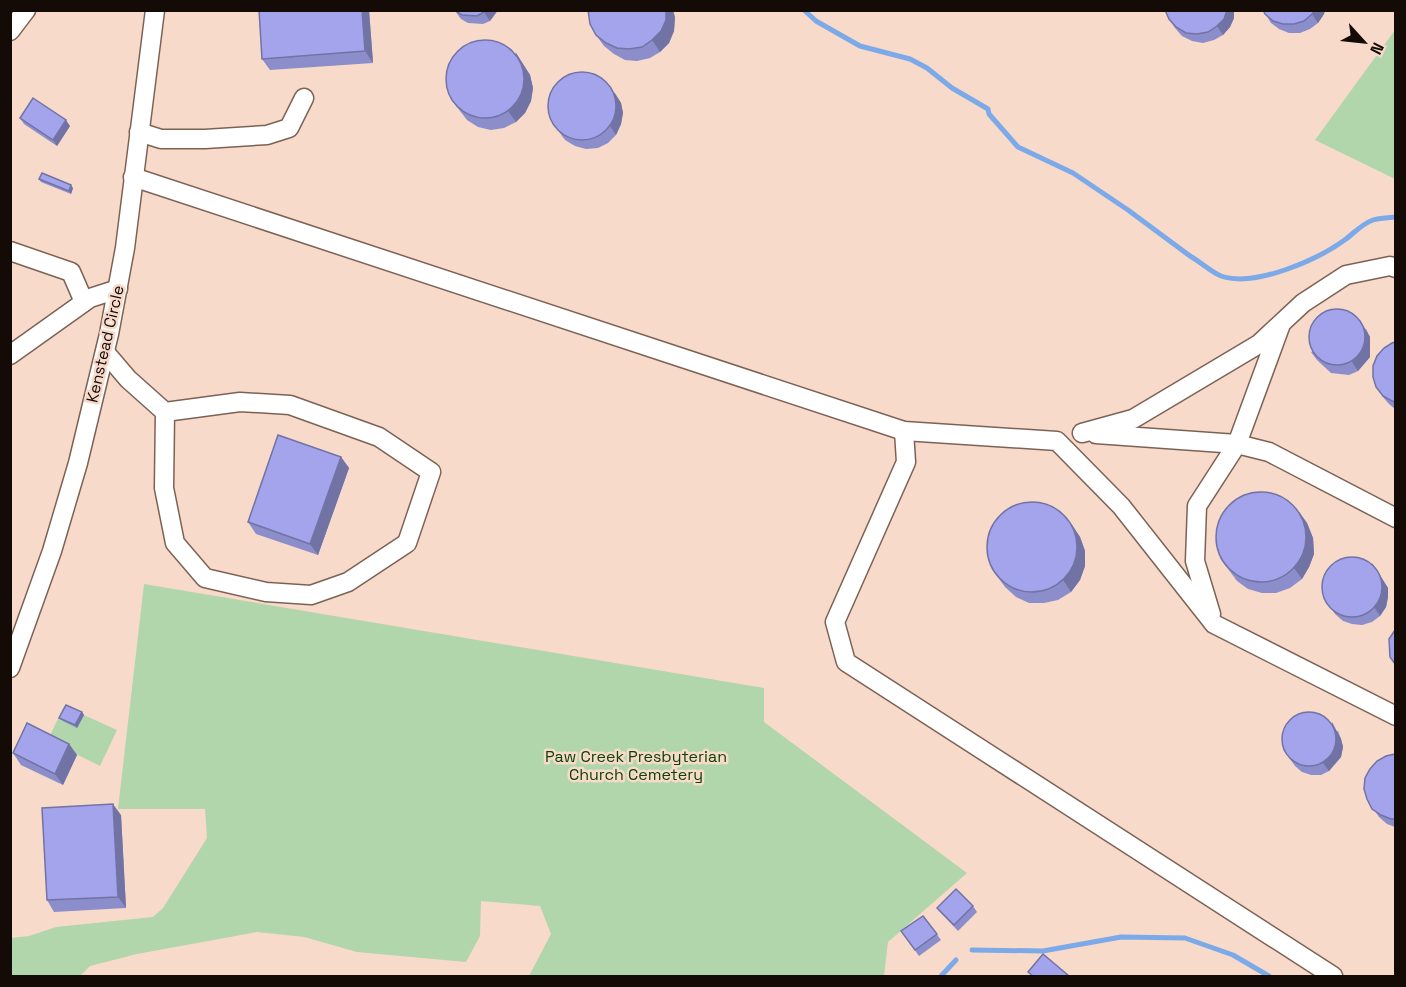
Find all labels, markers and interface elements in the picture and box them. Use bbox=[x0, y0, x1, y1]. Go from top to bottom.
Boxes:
north arrow bbox=[1334, 12, 1394, 72]
text: N bbox=[1365, 39, 1389, 58]
street label: Kenstead Circle bbox=[81, 283, 129, 405]
park label: Paw Creek Presbyterian Church Cemetery bbox=[545, 746, 727, 785]

